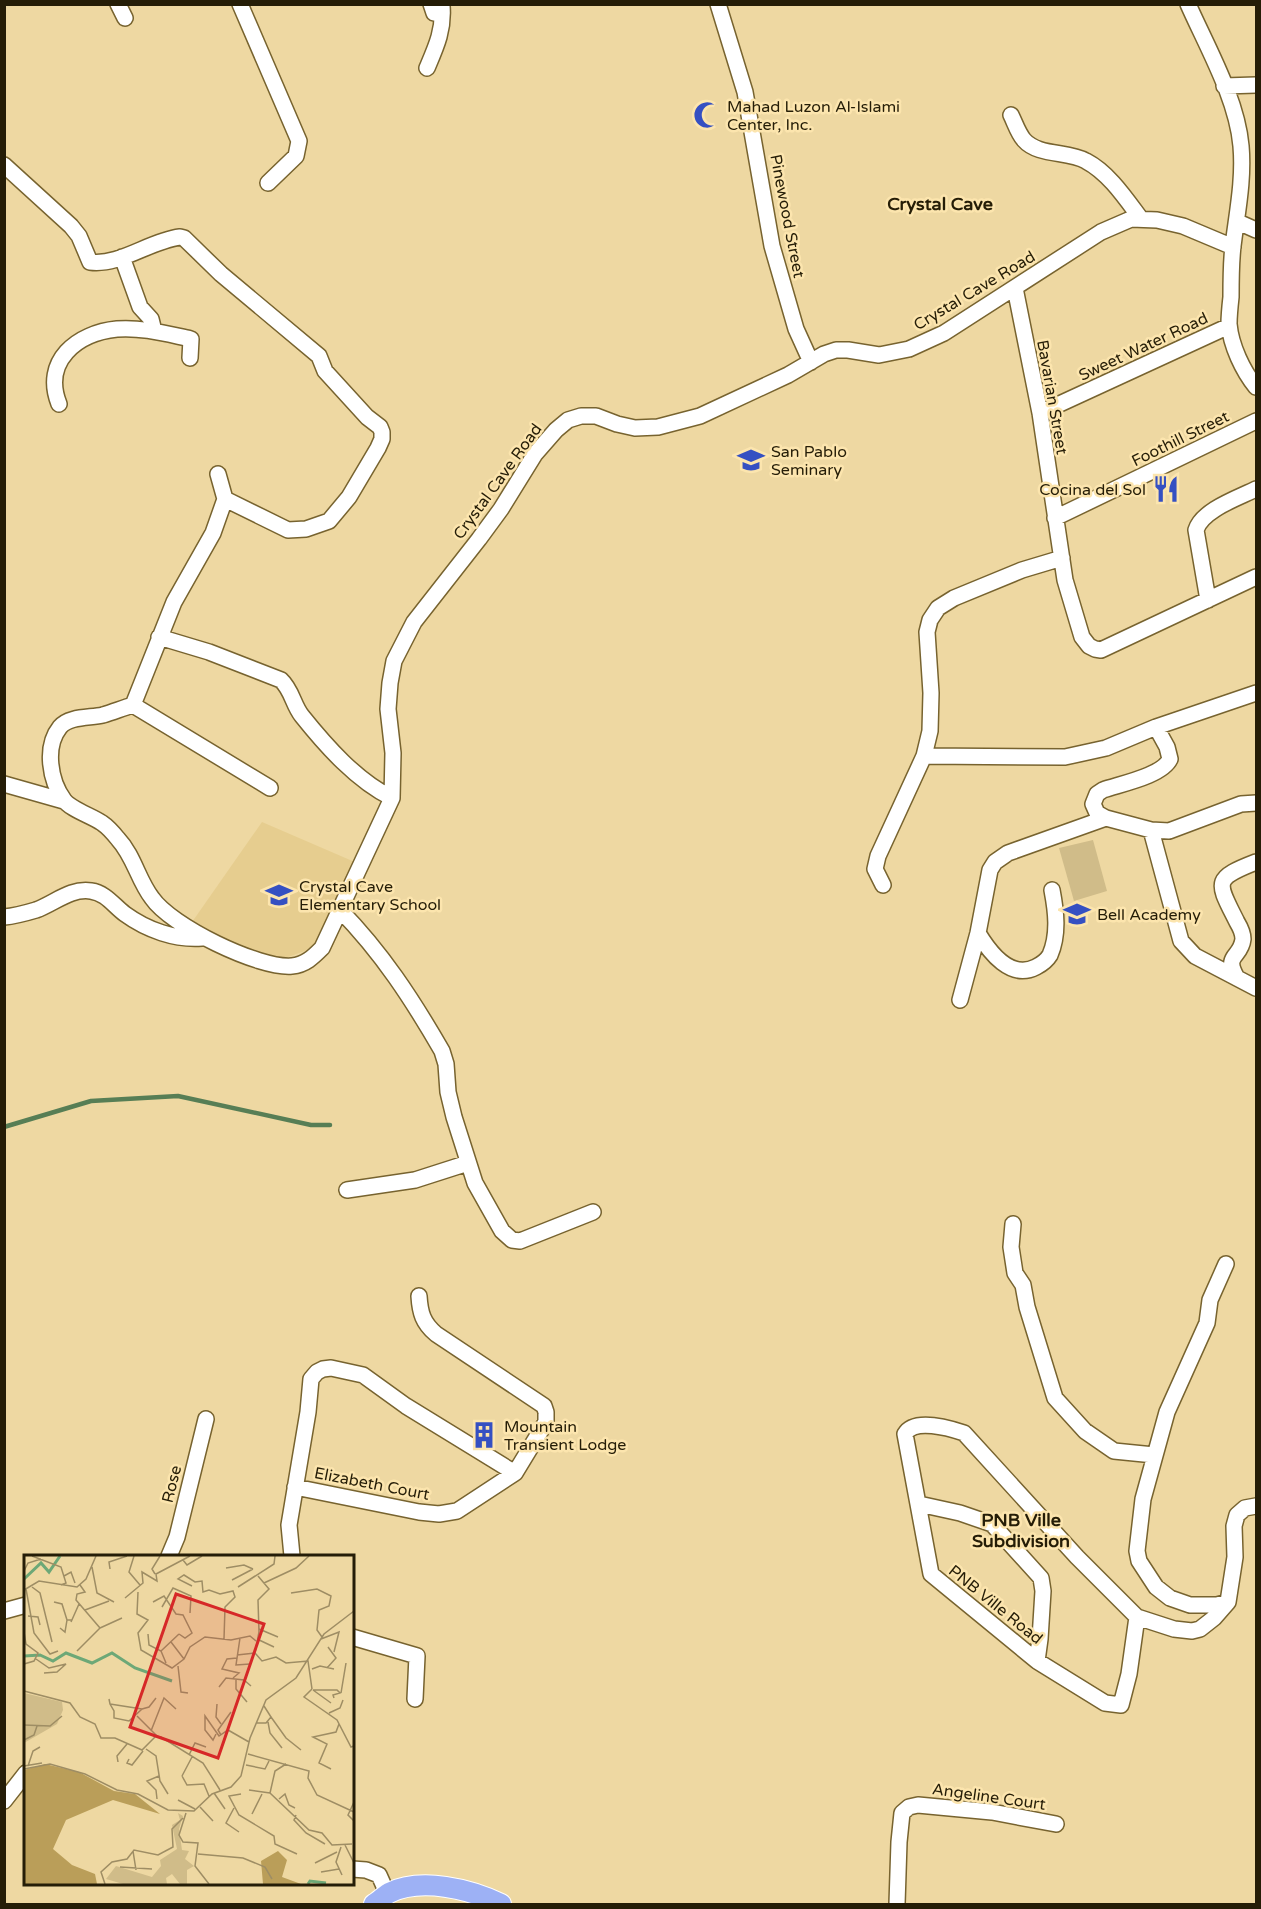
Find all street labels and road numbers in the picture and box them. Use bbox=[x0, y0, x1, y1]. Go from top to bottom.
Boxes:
street label: Pinewood Street bbox=[765, 153, 809, 280]
street label: Crystal Cave Road bbox=[910, 247, 1039, 335]
street label: Sweet Water Road bbox=[1076, 308, 1211, 386]
street label: Bavarian Street bbox=[1032, 338, 1072, 456]
street label: Foothill Street bbox=[1128, 407, 1233, 471]
street label: Crystal Cave Road bbox=[449, 420, 547, 543]
street label: Rose bbox=[158, 1463, 186, 1505]
street label: Elizabeth Court bbox=[313, 1463, 431, 1505]
street label: PNB Ville Road bbox=[944, 1561, 1046, 1649]
street label: Angeline Court bbox=[931, 1779, 1047, 1815]

